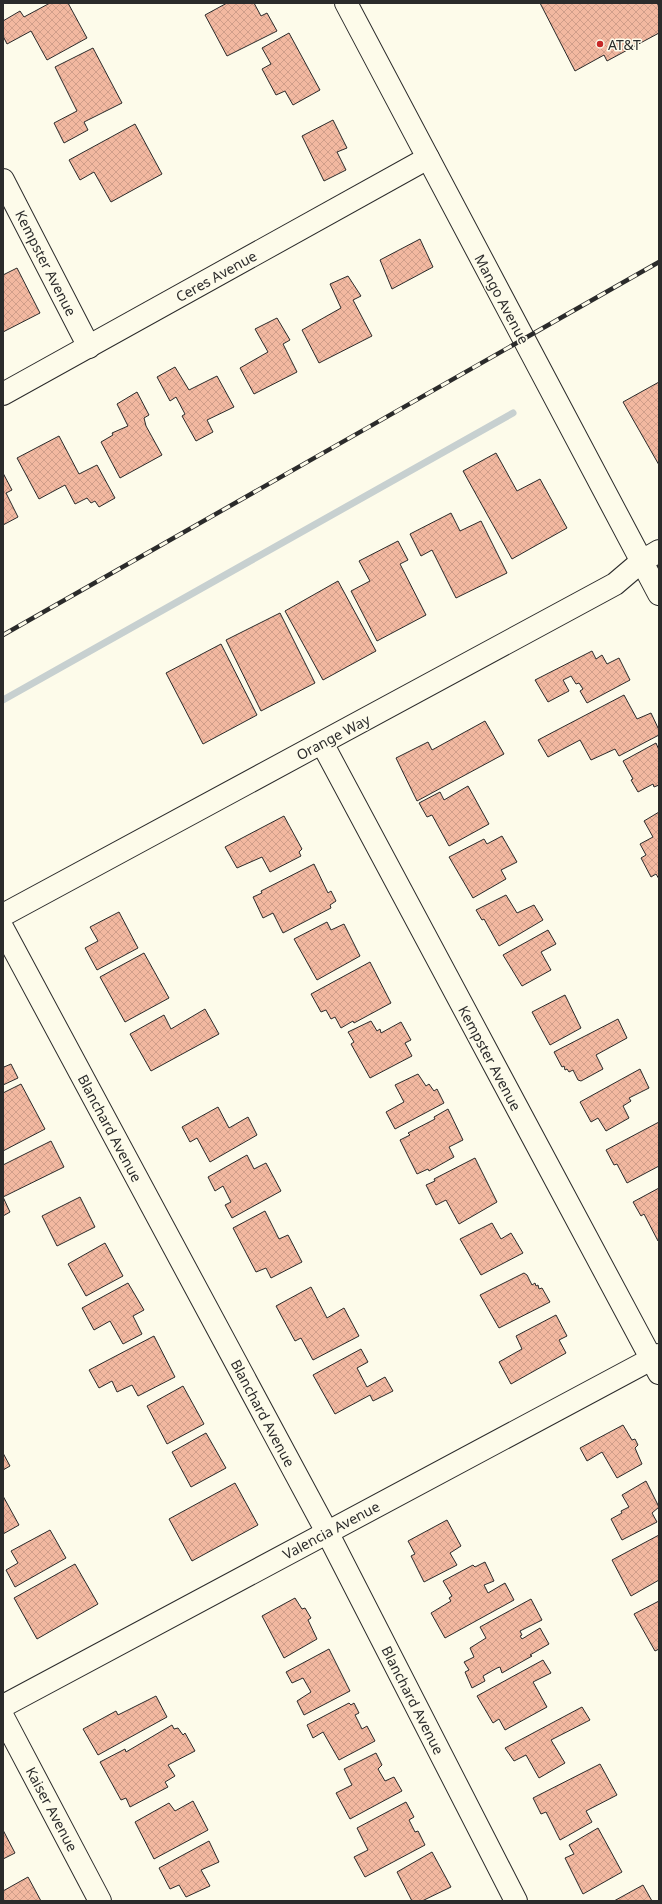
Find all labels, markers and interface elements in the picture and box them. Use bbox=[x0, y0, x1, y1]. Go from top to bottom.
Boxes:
place label: AT&T bbox=[608, 35, 641, 54]
marker: AT&T bbox=[595, 39, 605, 49]
street label: Kempster Avenue bbox=[11, 207, 81, 319]
street label: Ceres Avenue bbox=[172, 246, 260, 306]
street label: Mango Avenue bbox=[470, 251, 534, 347]
street label: Orange Way bbox=[293, 709, 374, 764]
street label: Kempster Avenue bbox=[454, 1002, 526, 1114]
street label: Blanchard Avenue bbox=[74, 1071, 146, 1185]
street label: Blanchard Avenue bbox=[227, 1356, 299, 1470]
street label: Valencia Avenue bbox=[279, 1496, 383, 1564]
street label: Blanchard Avenue bbox=[377, 1643, 449, 1758]
street label: Kaiser Avenue bbox=[22, 1763, 82, 1855]

